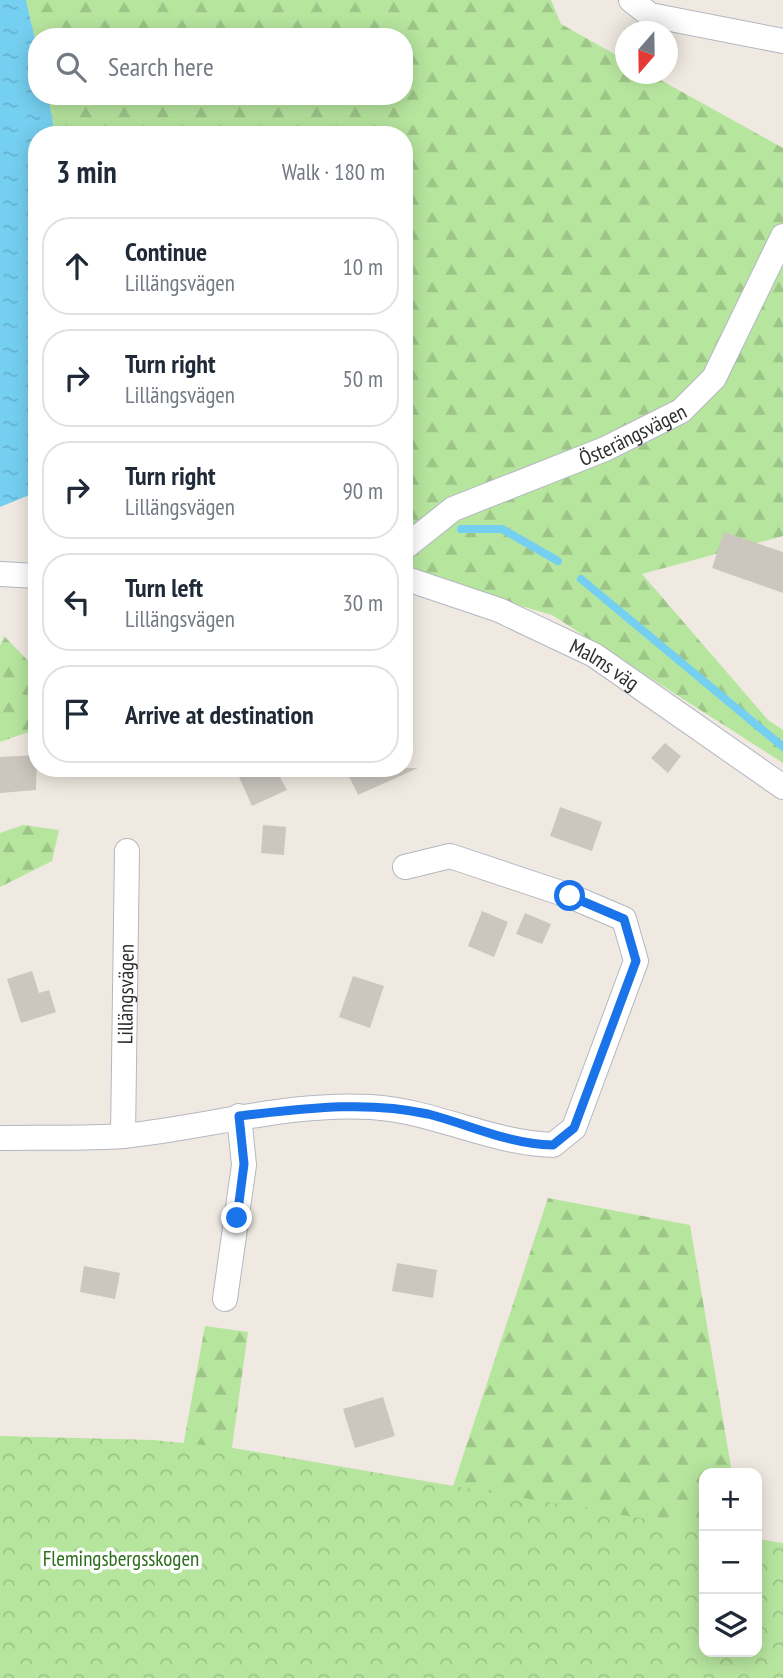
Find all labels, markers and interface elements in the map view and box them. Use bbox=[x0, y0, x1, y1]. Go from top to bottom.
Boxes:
north arrow bbox=[615, 21, 678, 84]
search box bbox=[28, 28, 413, 105]
icon: search bbox=[52, 48, 90, 86]
text: Search here bbox=[108, 50, 214, 83]
text: 3 min bbox=[56, 152, 117, 191]
text: Walk · 180 m bbox=[282, 157, 385, 186]
text: Continue bbox=[125, 235, 207, 268]
icon: ahead bbox=[58, 247, 96, 285]
text: 10 m bbox=[342, 252, 383, 281]
text: Lillängsvägen bbox=[125, 268, 235, 297]
text: Turn right bbox=[125, 347, 216, 380]
icon: right bbox=[58, 359, 96, 397]
text: 50 m bbox=[342, 364, 383, 393]
text: Lillängsvägen bbox=[125, 380, 235, 409]
street label: Österängsvägen bbox=[575, 397, 691, 472]
text: Turn right bbox=[125, 459, 216, 492]
icon: right bbox=[58, 471, 96, 509]
text: 90 m bbox=[342, 476, 383, 505]
text: Lillängsvägen bbox=[125, 492, 235, 521]
text: Turn left bbox=[125, 571, 203, 604]
icon: left bbox=[58, 583, 96, 621]
text: 30 m bbox=[342, 588, 383, 617]
text: Lillängsvägen bbox=[125, 604, 235, 633]
street label: Malms väg bbox=[566, 632, 645, 696]
icon: arrive bbox=[58, 695, 96, 733]
text: Arrive at destination bbox=[125, 698, 314, 731]
route start bbox=[554, 880, 585, 911]
street label: Lillängsvägen bbox=[111, 944, 139, 1044]
route end bbox=[221, 1202, 252, 1233]
map controls bbox=[699, 1468, 762, 1657]
button: + bbox=[699, 1468, 762, 1531]
button: − bbox=[699, 1531, 762, 1594]
park label: Flemingsbergsskogen bbox=[43, 1545, 199, 1572]
button: layers bbox=[699, 1594, 762, 1657]

